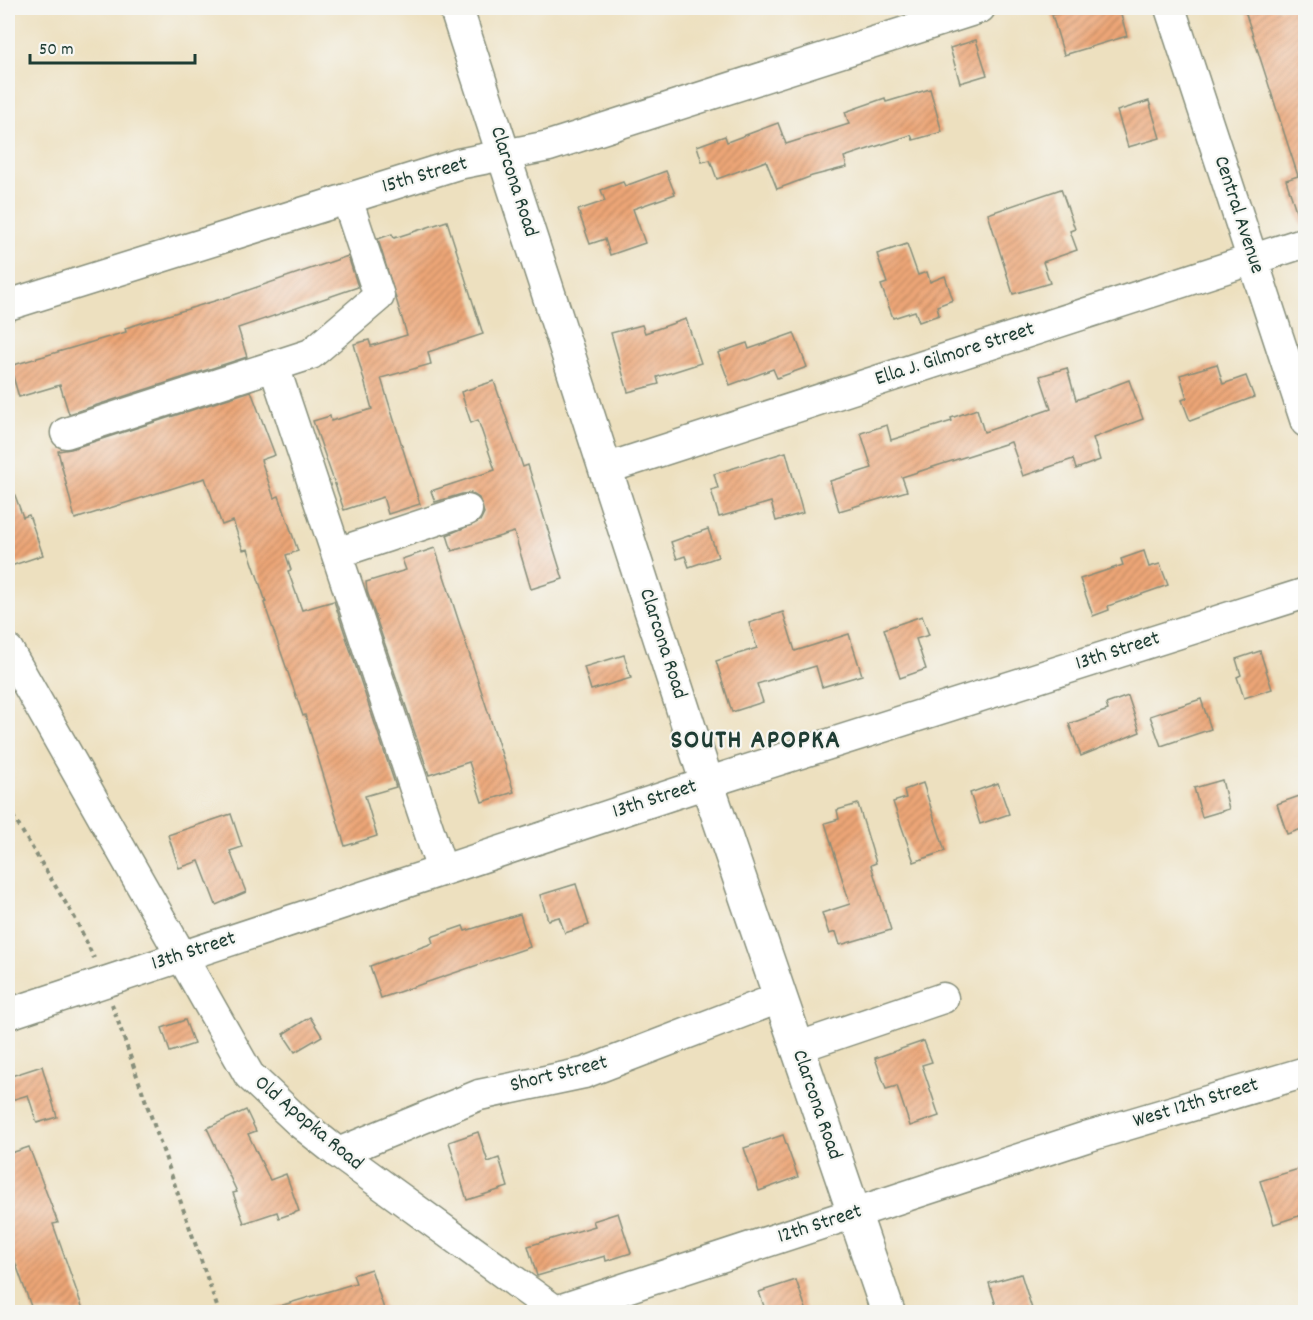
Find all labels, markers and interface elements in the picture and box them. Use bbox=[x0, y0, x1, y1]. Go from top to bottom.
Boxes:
scale bar bbox=[30, 27, 195, 65]
text: 50 m bbox=[39, 38, 74, 63]
street label: Clarcona Road bbox=[481, 123, 545, 241]
street label: 15th Street bbox=[379, 149, 471, 202]
street label: Central Avenue bbox=[1205, 152, 1271, 278]
street label: Ella J. Gilmore Street bbox=[871, 315, 1039, 395]
street label: Clarcona Road bbox=[630, 585, 694, 703]
street label: 13th Street bbox=[1072, 624, 1164, 680]
district label: SOUTH APOPKA bbox=[670, 722, 842, 761]
street label: 13th Street bbox=[609, 772, 701, 828]
street label: 13th Street bbox=[148, 924, 240, 980]
street label: Clarcona Road bbox=[783, 1046, 849, 1164]
street label: Short Street bbox=[507, 1048, 611, 1102]
street label: Old Apopka Road bbox=[247, 1069, 369, 1179]
street label: West 12th Street bbox=[1130, 1071, 1263, 1137]
street label: 12th Street bbox=[774, 1197, 866, 1253]

